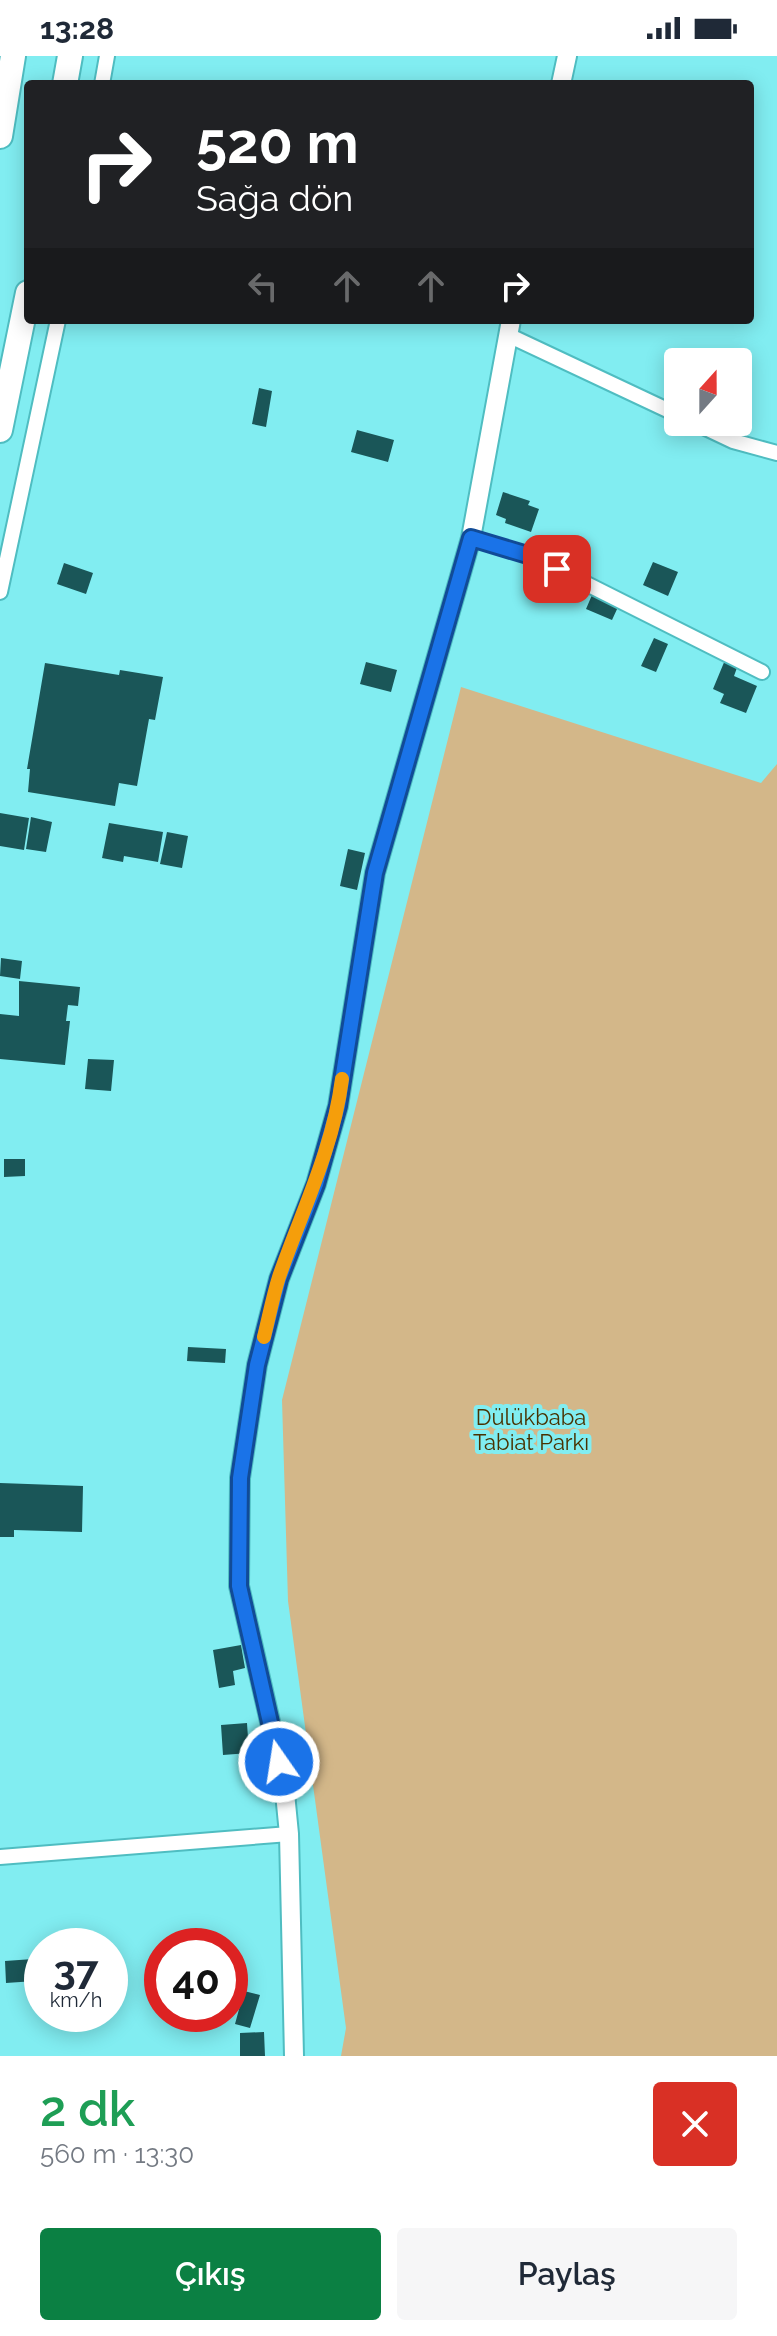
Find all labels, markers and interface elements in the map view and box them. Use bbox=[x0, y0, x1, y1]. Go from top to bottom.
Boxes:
text: 13:28 bbox=[40, 11, 114, 46]
text: 520 m bbox=[196, 110, 359, 176]
icon: right bbox=[64, 112, 168, 216]
text: Sağa dön bbox=[196, 177, 353, 219]
icon: left bbox=[241, 264, 285, 308]
icon: ahead bbox=[325, 264, 369, 308]
icon: ahead bbox=[409, 264, 453, 308]
icon: right bbox=[493, 264, 537, 308]
north arrow bbox=[664, 348, 752, 436]
map controls bbox=[664, 348, 752, 436]
pin bbox=[523, 535, 591, 603]
icon: arrive bbox=[535, 547, 579, 591]
park label: Dülükbaba Tabiat Parkı bbox=[473, 1404, 589, 1455]
position arrow bbox=[237, 1720, 321, 1804]
speed limit sign: 40 bbox=[144, 1928, 248, 2032]
text: 37 bbox=[54, 1946, 98, 1993]
text: km/h bbox=[50, 1988, 102, 2012]
text: 2 dk bbox=[40, 2081, 135, 2137]
button: close bbox=[653, 2082, 737, 2166]
text: 560 m · 13:30 bbox=[40, 2139, 194, 2169]
button: Çıkış bbox=[40, 2228, 381, 2320]
button: Paylaş bbox=[397, 2228, 737, 2320]

